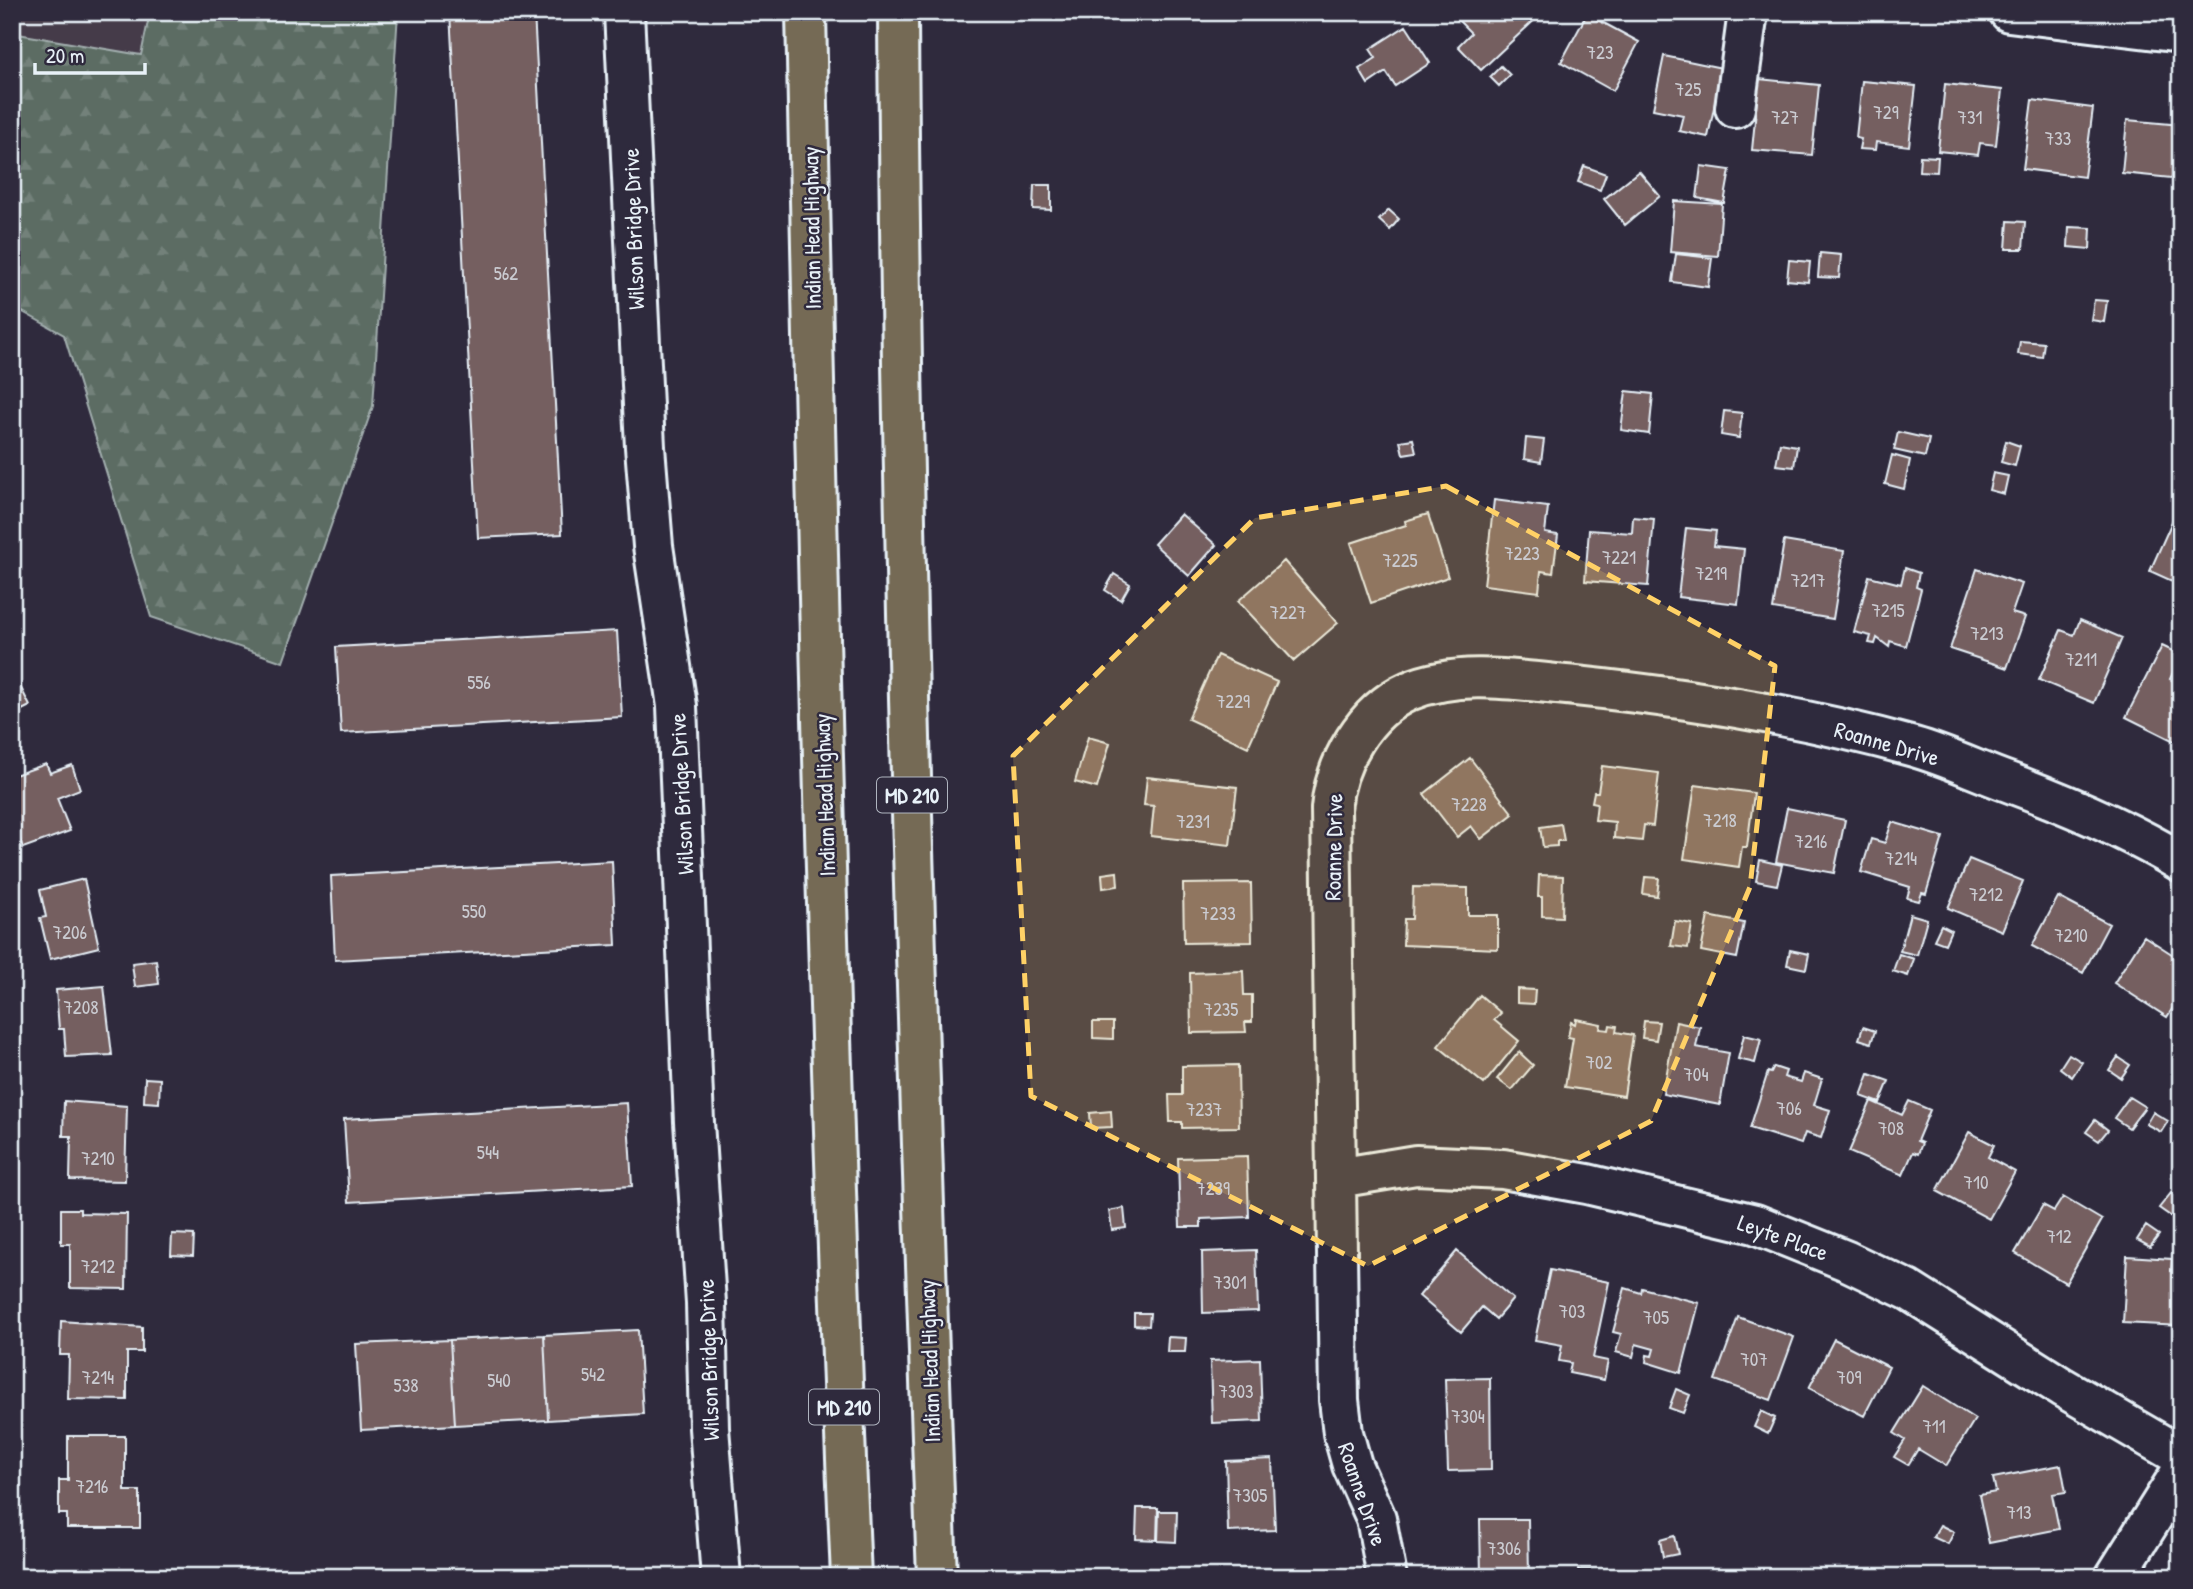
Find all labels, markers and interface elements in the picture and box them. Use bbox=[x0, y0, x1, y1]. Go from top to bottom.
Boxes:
scale bar bbox=[35, 32, 145, 76]
house number: 723 bbox=[1587, 39, 1613, 65]
text: 20 m bbox=[46, 41, 84, 70]
house number: 725 bbox=[1675, 76, 1701, 102]
house number: 729 bbox=[1873, 99, 1899, 125]
house number: 727 bbox=[1771, 104, 1799, 130]
house number: 731 bbox=[1958, 104, 1983, 130]
house number: 733 bbox=[2045, 125, 2071, 151]
street label: Indian Head Highway bbox=[794, 146, 828, 310]
street label: Wilson Bridge Drive bbox=[615, 148, 651, 310]
house number: 562 bbox=[494, 260, 518, 286]
house number: 7223 bbox=[1504, 540, 1540, 566]
house number: 7221 bbox=[1602, 544, 1636, 570]
house number: 7225 bbox=[1382, 547, 1418, 573]
house number: 7219 bbox=[1695, 560, 1727, 586]
house number: 7217 bbox=[1791, 567, 1825, 593]
house number: 7215 bbox=[1871, 597, 1905, 623]
house number: 7227 bbox=[1270, 599, 1306, 625]
house number: 7213 bbox=[1970, 620, 2004, 646]
house number: 7211 bbox=[2065, 646, 2097, 672]
house number: 556 bbox=[467, 669, 491, 695]
house number: 7229 bbox=[1216, 688, 1250, 714]
street label: Wilson Bridge Drive bbox=[661, 712, 701, 876]
street label: Indian Head Highway bbox=[806, 713, 842, 877]
street label: Roanne Drive bbox=[1831, 713, 1943, 773]
road number: MD 210 bbox=[877, 778, 947, 812]
house number: 7228 bbox=[1451, 791, 1487, 817]
street label: Roanne Drive bbox=[1317, 793, 1349, 901]
house number: 7218 bbox=[1703, 807, 1737, 833]
house number: 7231 bbox=[1176, 808, 1210, 834]
house number: 7216 bbox=[1795, 828, 1827, 854]
house number: 7214 bbox=[1885, 845, 1917, 871]
house number: 7212 bbox=[1969, 881, 2003, 907]
house number: 550 bbox=[462, 898, 486, 924]
house number: 7233 bbox=[1200, 900, 1236, 926]
house number: 7206 bbox=[53, 919, 87, 945]
house number: 7210 bbox=[2054, 922, 2088, 948]
house number: 7208 bbox=[63, 994, 99, 1020]
house number: 7235 bbox=[1204, 996, 1238, 1022]
house number: 702 bbox=[1586, 1049, 1613, 1075]
house number: 704 bbox=[1683, 1061, 1709, 1087]
house number: 706 bbox=[1776, 1095, 1802, 1121]
house number: 7237 bbox=[1186, 1096, 1222, 1122]
house number: 708 bbox=[1878, 1115, 1904, 1141]
house number: 544 bbox=[477, 1139, 499, 1165]
house number: 7210 bbox=[81, 1145, 115, 1171]
house number: 710 bbox=[1964, 1169, 1988, 1195]
house number: 7239 bbox=[1196, 1175, 1230, 1201]
street label: Leyte Place bbox=[1733, 1206, 1833, 1268]
house number: 712 bbox=[2046, 1223, 2072, 1249]
house number: 7212 bbox=[81, 1253, 115, 1279]
house number: 7301 bbox=[1213, 1269, 1247, 1295]
street label: Wilson Bridge Drive bbox=[690, 1279, 726, 1441]
street label: Indian Head Highway bbox=[911, 1279, 947, 1443]
house number: 703 bbox=[1559, 1298, 1585, 1324]
house number: 705 bbox=[1643, 1304, 1669, 1330]
house number: 707 bbox=[1740, 1346, 1768, 1372]
house number: 542 bbox=[581, 1361, 605, 1387]
house number: 7214 bbox=[82, 1364, 114, 1390]
house number: 709 bbox=[1837, 1364, 1861, 1390]
house number: 540 bbox=[487, 1367, 511, 1393]
house number: 538 bbox=[394, 1372, 418, 1398]
house number: 7303 bbox=[1219, 1378, 1253, 1404]
road number: MD 210 bbox=[809, 1390, 879, 1424]
house number: 7304 bbox=[1451, 1403, 1485, 1429]
house number: 711 bbox=[1922, 1413, 1946, 1439]
street label: Roanne Drive bbox=[1331, 1438, 1395, 1550]
house number: 7216 bbox=[76, 1473, 108, 1499]
house number: 7305 bbox=[1233, 1482, 1267, 1508]
house number: 713 bbox=[2007, 1499, 2031, 1525]
house number: 7306 bbox=[1487, 1535, 1521, 1561]

